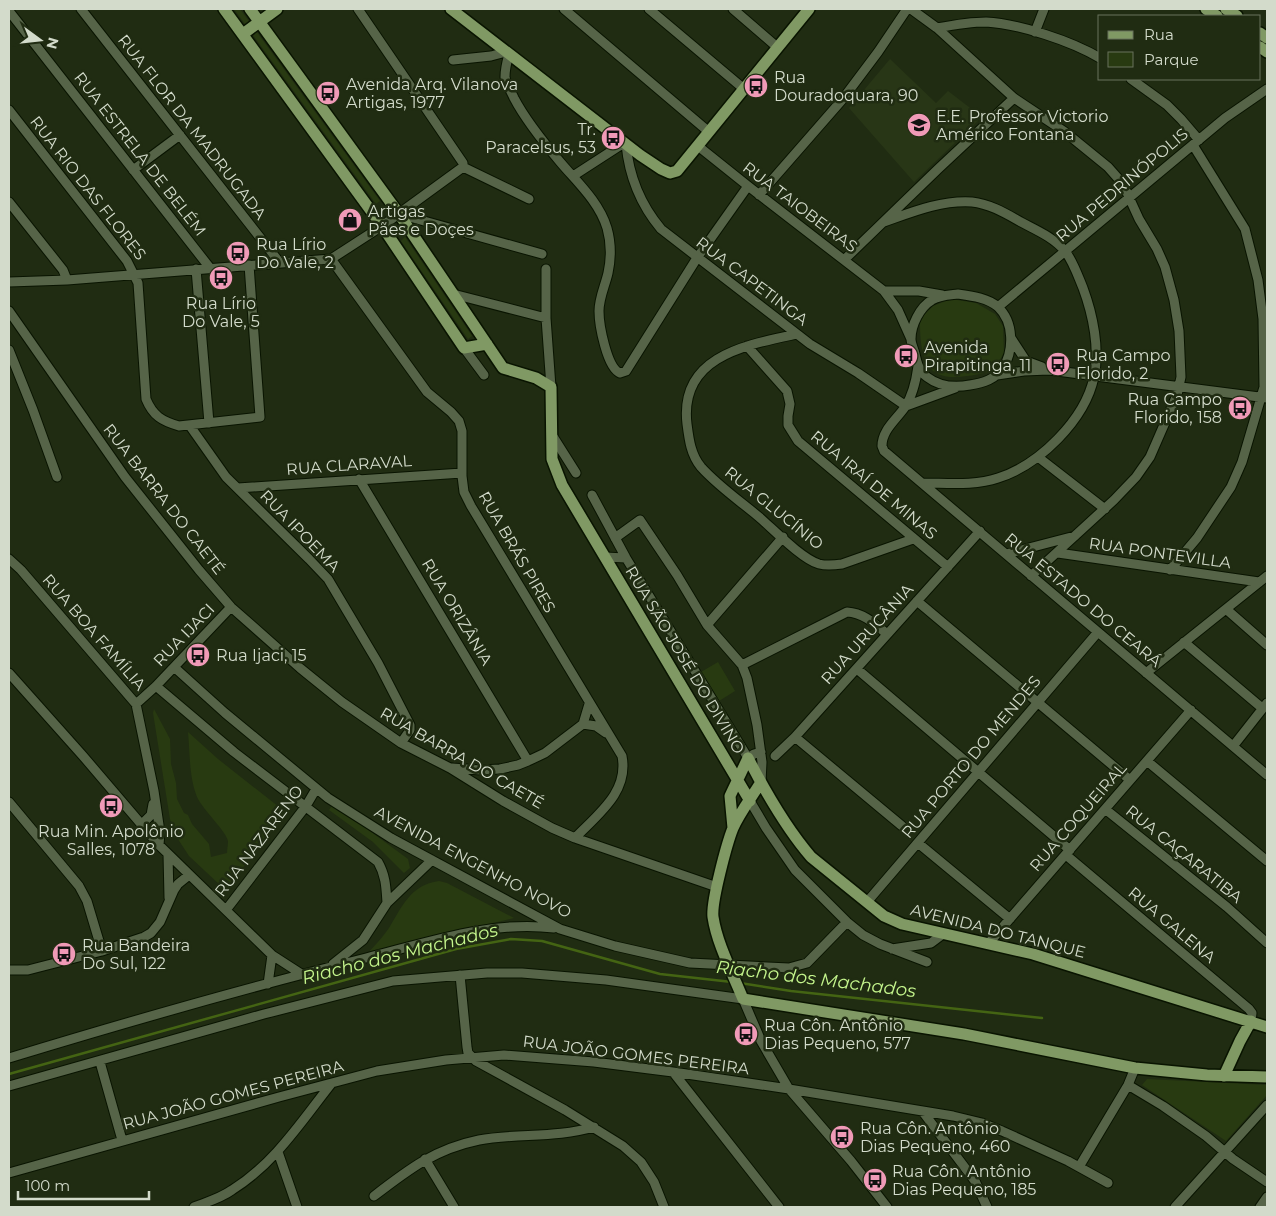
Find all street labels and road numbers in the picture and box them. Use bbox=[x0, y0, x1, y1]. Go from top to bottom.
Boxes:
street label: RUA FLOR DA MADRUGADA bbox=[114, 31, 270, 224]
street label: RUA ESTRELA DE BELÉM bbox=[70, 68, 210, 240]
street label: RUA RIO DAS FLORES bbox=[26, 112, 150, 264]
street label: RUA PEDRINÓPOLIS bbox=[1052, 124, 1192, 246]
street label: RUA TAIOBEIRAS bbox=[739, 158, 861, 256]
street label: RUA CAPETINGA bbox=[692, 233, 812, 330]
street label: RUA BARRA DO CAETÉ bbox=[99, 420, 229, 578]
street label: RUA IRAÍ DE MINAS bbox=[807, 427, 941, 544]
street label: RUA CLARAVAL bbox=[286, 451, 413, 479]
street label: RUA GLUCÍNIO bbox=[721, 462, 827, 554]
street label: RUA IPOEMA bbox=[256, 486, 344, 576]
street label: RUA BRÁS PIRES bbox=[475, 488, 560, 616]
street label: RUA ESTADO DO CEARÁ bbox=[1001, 529, 1165, 671]
street label: RUA PONTEVILLA bbox=[1088, 534, 1233, 572]
street label: RUA ORIZÂNIA bbox=[418, 555, 496, 669]
street label: RUA SÃO JOSÉ DO DIVINO bbox=[621, 563, 749, 757]
street label: RUA BOA FAMÍLIA bbox=[38, 570, 150, 694]
street label: RUA URUCÂNIA bbox=[817, 580, 917, 688]
street label: RUA IJACI bbox=[149, 600, 219, 670]
street label: RUA PORTO DO MENDES bbox=[897, 672, 1045, 842]
street label: RUA BARRA DO CAETÉ bbox=[377, 703, 547, 813]
street label: RUA COQUEIRAL bbox=[1026, 758, 1131, 875]
street label: RUA NAZARENO bbox=[211, 781, 307, 901]
street label: RUA CAÇARATIBA bbox=[1122, 801, 1247, 907]
street label: AVENIDA ENGENHO NOVO bbox=[371, 802, 575, 922]
street label: RUA GALENA bbox=[1124, 883, 1220, 967]
street label: AVENIDA DO TANQUE bbox=[908, 900, 1088, 962]
street label: RUA JOÃO GOMES PEREIRA bbox=[522, 1032, 751, 1078]
street label: RUA JOÃO GOMES PEREIRA bbox=[120, 1056, 346, 1134]

